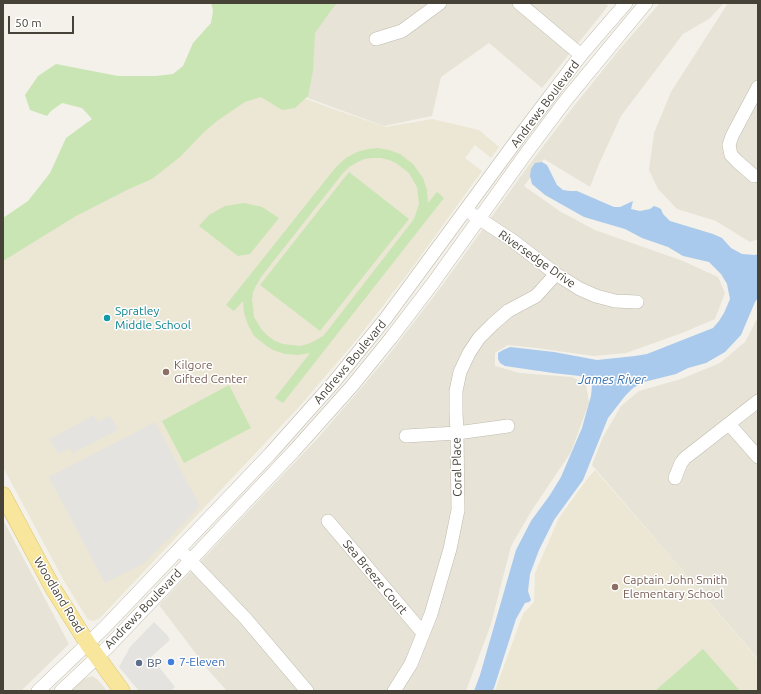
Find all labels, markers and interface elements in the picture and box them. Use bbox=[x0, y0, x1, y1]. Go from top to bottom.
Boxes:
scale bar bbox=[10, 8, 76, 34]
text: 50 m bbox=[15, 16, 42, 29]
street label: Andrews Boulevard bbox=[508, 58, 582, 150]
street label: Riversedge Drive bbox=[496, 227, 578, 291]
place label: Spratley Middle School bbox=[115, 304, 191, 332]
marker: Spratley Middle School bbox=[102, 313, 112, 323]
street label: Andrews Boulevard bbox=[311, 317, 389, 407]
place label: Kilgore Gifted Center bbox=[174, 358, 247, 386]
marker: Kilgore Gifted Center bbox=[161, 367, 171, 377]
water label: James River bbox=[578, 372, 646, 388]
street label: Coral Place bbox=[449, 437, 465, 497]
street label: Sea Breeze Court bbox=[340, 537, 410, 617]
street label: Woodland Road bbox=[31, 555, 87, 635]
street label: Andrews Boulevard bbox=[101, 566, 185, 652]
place label: Captain John Smith Elementary School bbox=[623, 573, 727, 601]
marker: Captain John Smith Elementary School bbox=[610, 582, 620, 592]
place label: 7-Eleven bbox=[179, 655, 225, 669]
place label: BP bbox=[147, 656, 162, 670]
marker: 7-Eleven bbox=[166, 657, 176, 667]
marker: BP bbox=[134, 658, 144, 668]

